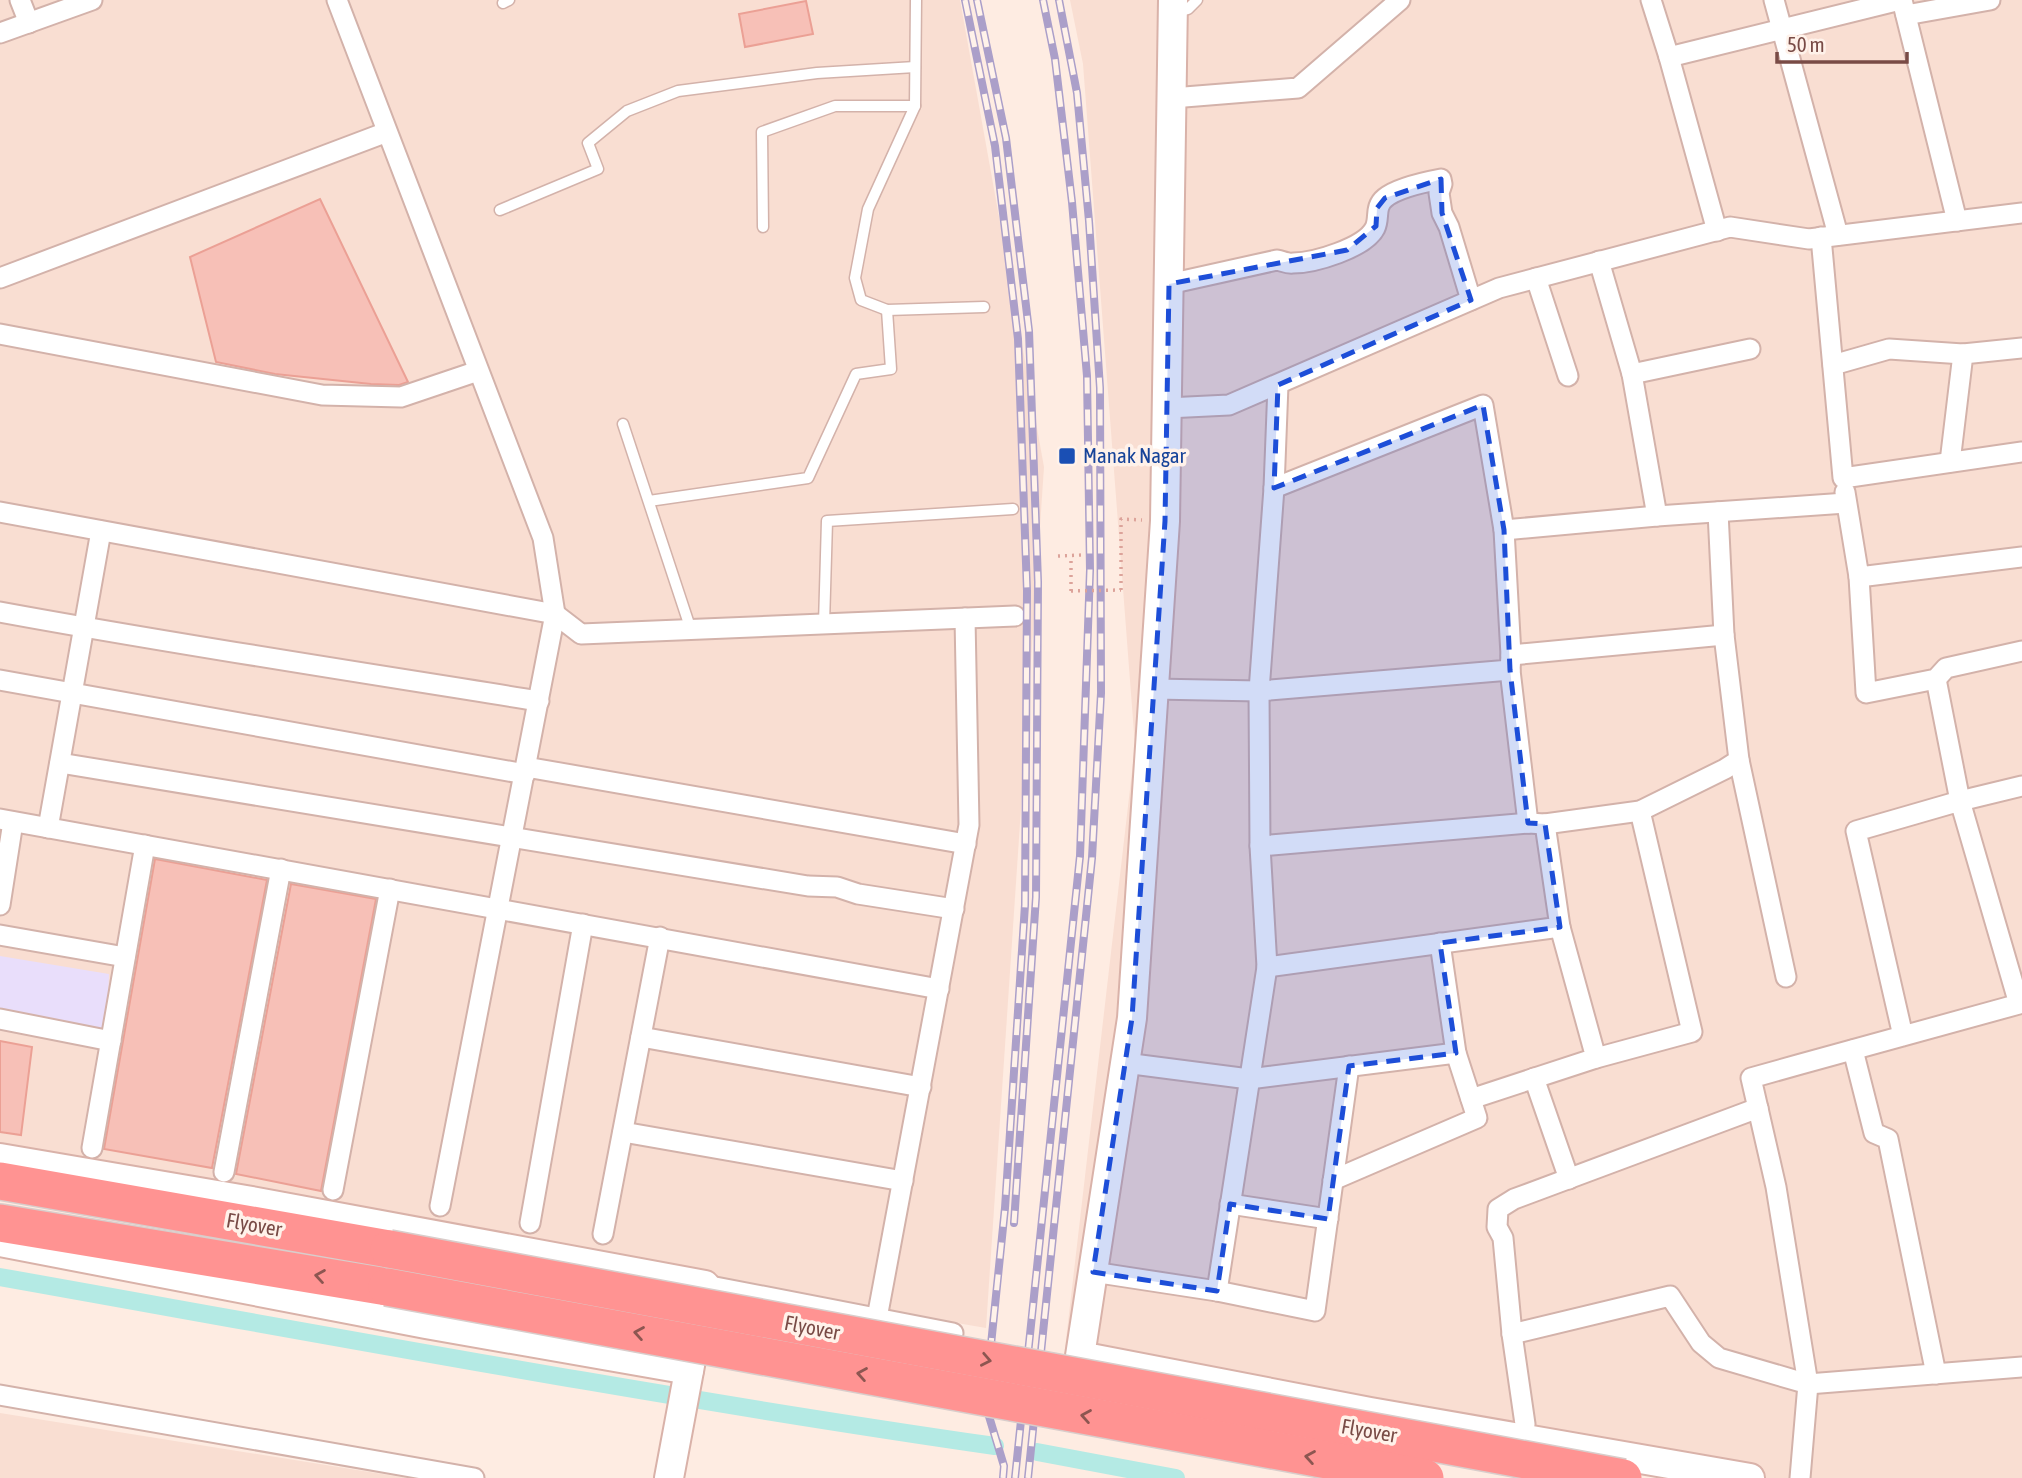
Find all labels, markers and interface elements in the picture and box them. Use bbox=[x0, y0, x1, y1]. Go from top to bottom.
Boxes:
scale bar bbox=[1777, 21, 1906, 65]
text: 50 m bbox=[1787, 32, 1825, 56]
place label: Manak Nagar bbox=[1083, 443, 1186, 467]
marker: Manak Nagar bbox=[1057, 446, 1077, 466]
street label: Flyover bbox=[224, 1207, 285, 1241]
one-way arrow bbox=[314, 1269, 325, 1284]
street label: Flyover bbox=[782, 1310, 843, 1344]
one-way arrow bbox=[633, 1326, 644, 1341]
one-way arrow bbox=[980, 1352, 992, 1367]
one-way arrow bbox=[856, 1368, 868, 1383]
one-way arrow bbox=[1080, 1409, 1092, 1424]
street label: Flyover bbox=[1339, 1413, 1400, 1447]
one-way arrow bbox=[1304, 1450, 1316, 1465]

